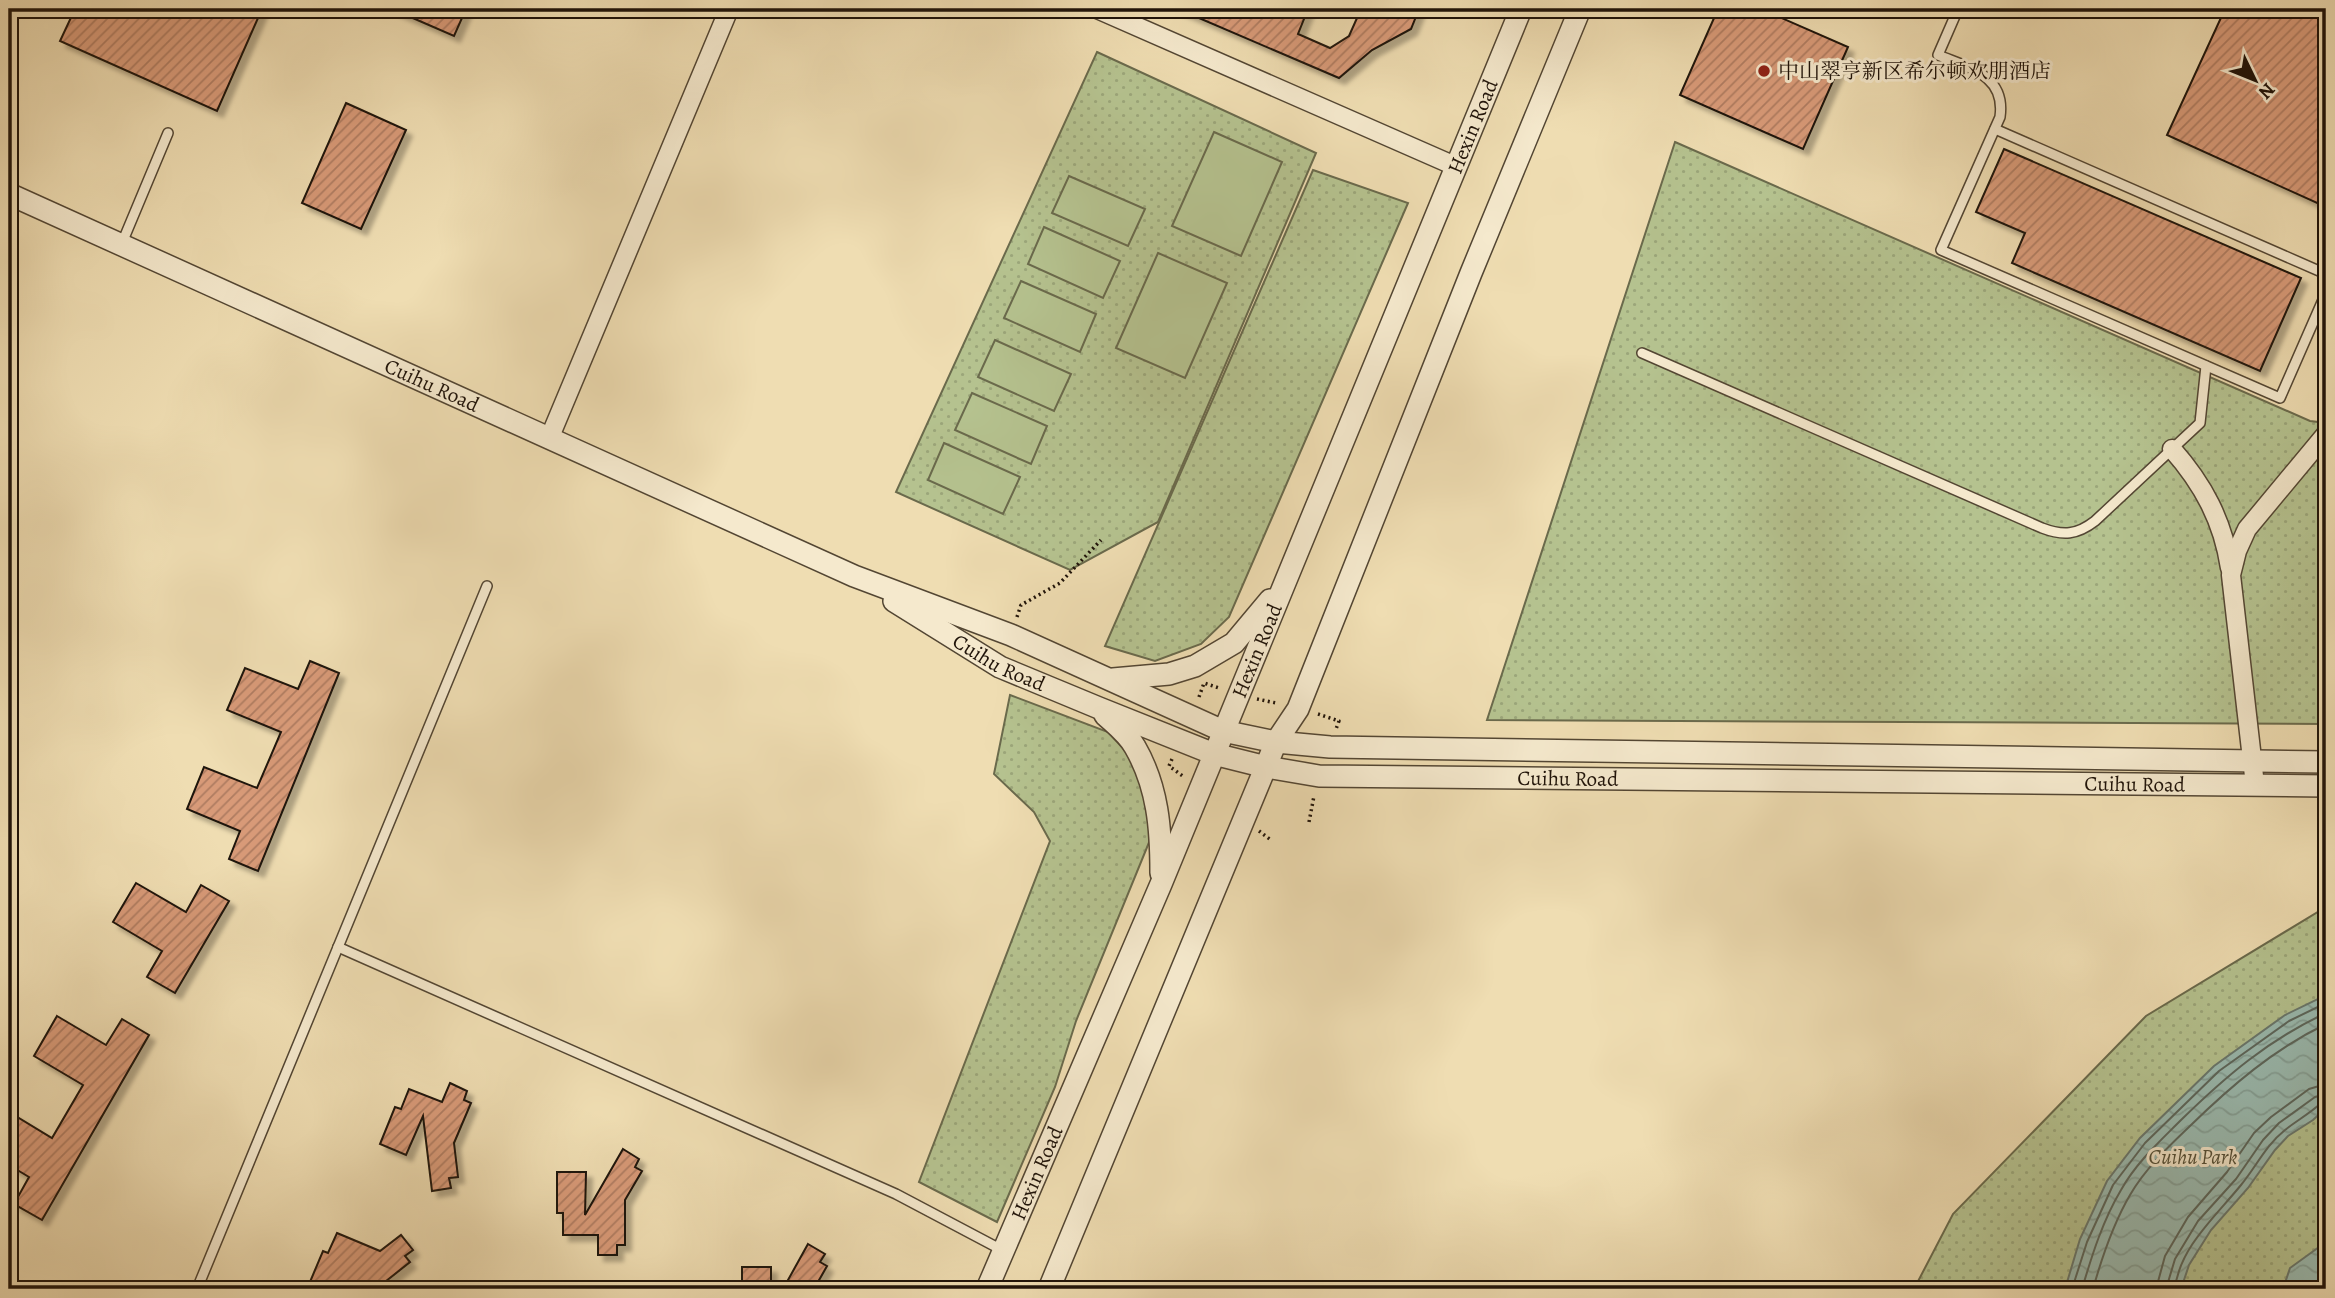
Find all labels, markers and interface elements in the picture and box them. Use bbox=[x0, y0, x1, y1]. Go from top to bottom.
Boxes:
north arrow bbox=[2220, 46, 2290, 116]
place label: 中山翠亨新区希尔顿欢朋酒店 bbox=[1778, 57, 2051, 85]
marker: 中山翠亨新区希尔顿欢朋酒店 bbox=[1756, 63, 1772, 79]
street label: Hexin Road bbox=[1441, 74, 1505, 178]
text: N bbox=[2252, 77, 2281, 105]
street label: Cuihu Road bbox=[380, 352, 484, 419]
street label: Hexin Road bbox=[1225, 599, 1289, 702]
street label: Cuihu Road bbox=[947, 627, 1050, 698]
street label: Cuihu Road bbox=[1517, 764, 1619, 793]
street label: Cuihu Road bbox=[2084, 770, 2186, 799]
street label: Hexin Road bbox=[1004, 1121, 1070, 1225]
park label: Cuihu Park bbox=[2149, 1143, 2237, 1171]

